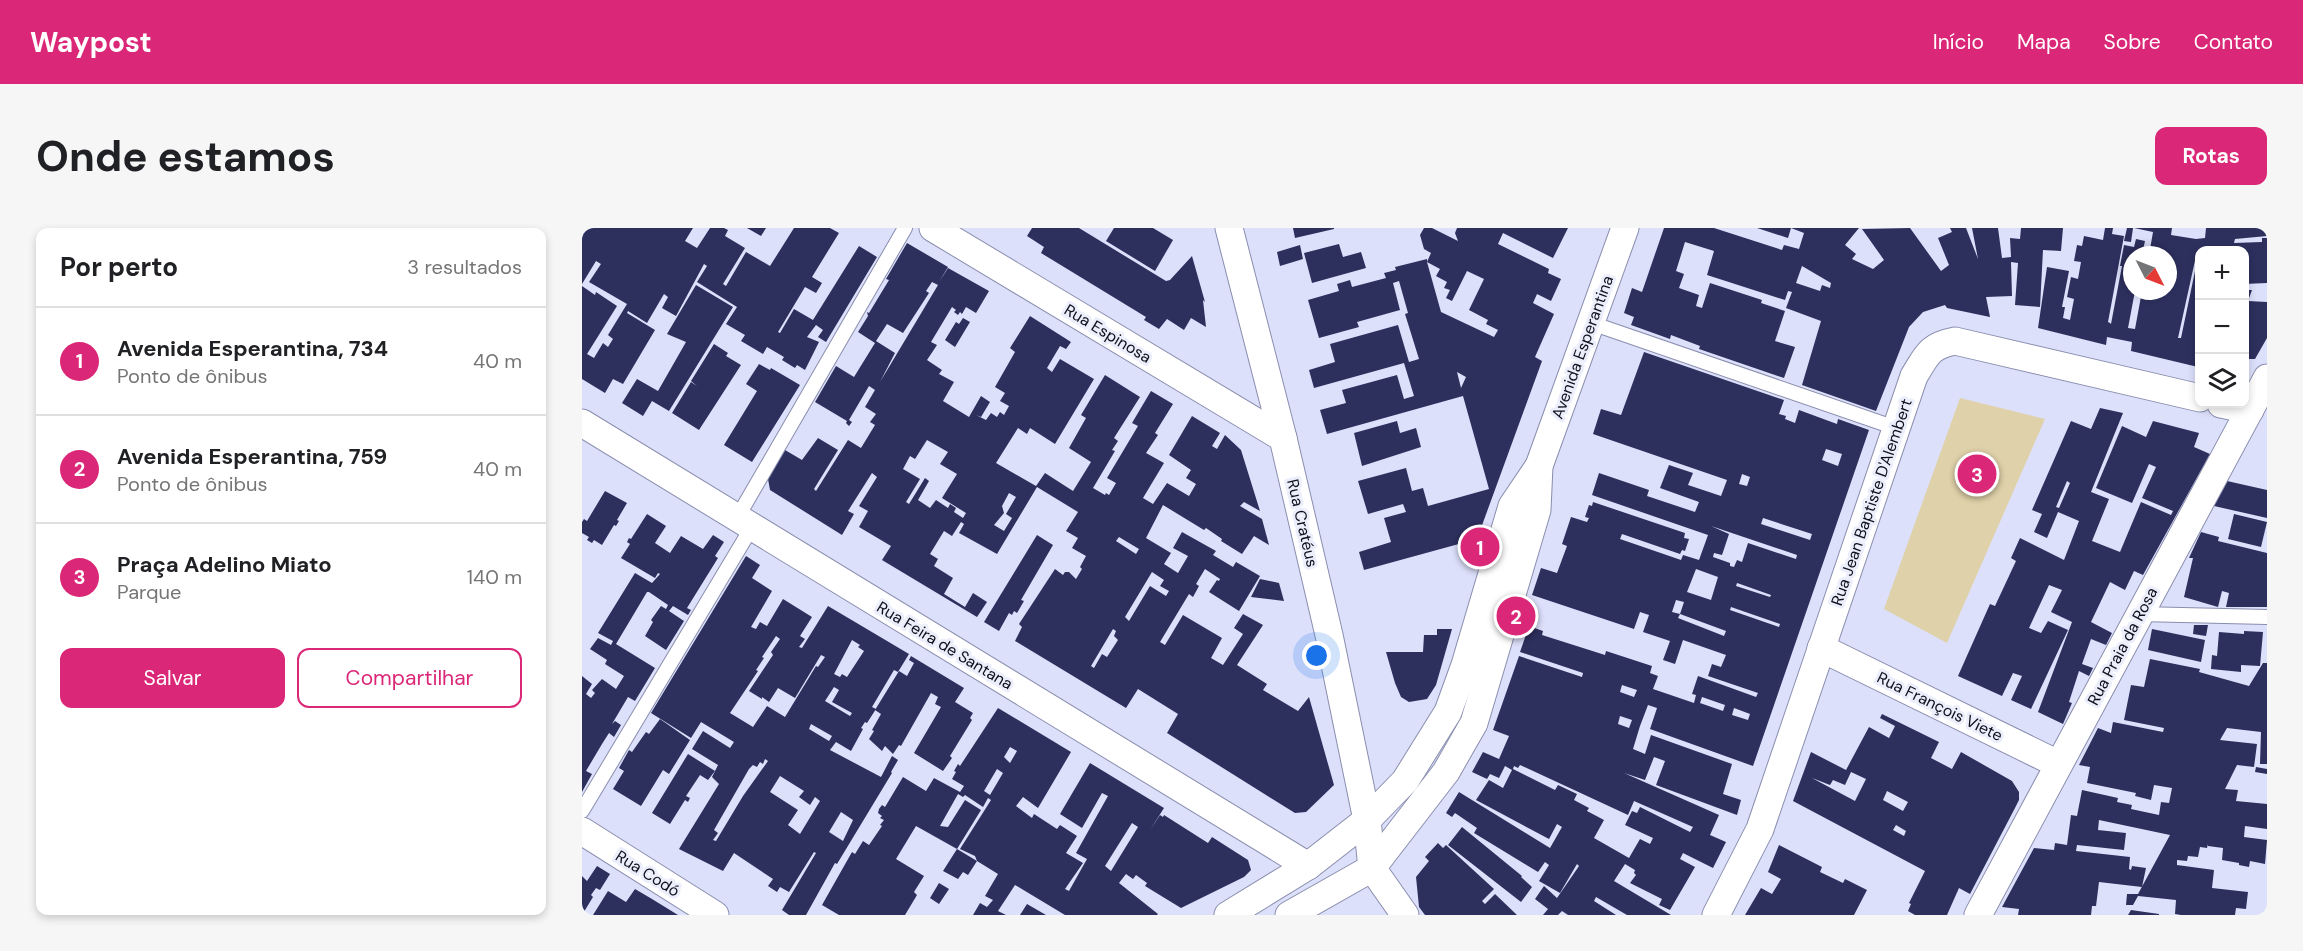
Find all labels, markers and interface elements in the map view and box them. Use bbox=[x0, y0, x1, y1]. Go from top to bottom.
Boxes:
text: Waypost bbox=[30, 24, 152, 61]
text: Início bbox=[1933, 28, 1984, 56]
text: Mapa bbox=[2017, 28, 2071, 56]
text: Sobre bbox=[2104, 28, 2161, 56]
text: Contato bbox=[2194, 28, 2273, 56]
button: Rotas bbox=[2155, 127, 2267, 185]
text: Onde estamos bbox=[36, 129, 335, 184]
north arrow bbox=[2123, 246, 2177, 300]
map controls bbox=[2195, 246, 2249, 408]
button: + bbox=[2195, 246, 2249, 300]
text: Por perto bbox=[60, 250, 178, 284]
text: 3 resultados bbox=[407, 254, 522, 280]
street label: Avenida Esperantina bbox=[1547, 273, 1618, 422]
street label: Rua Espinosa bbox=[1060, 299, 1155, 368]
button: − bbox=[2195, 300, 2249, 354]
text: Avenida Esperantina, 734 bbox=[117, 334, 388, 363]
text: 1 bbox=[76, 348, 83, 374]
text: 40 m bbox=[473, 348, 522, 374]
button: layers bbox=[2195, 354, 2249, 408]
text: Ponto de ônibus bbox=[117, 363, 267, 389]
street label: Rua Jean Baptiste D'Alembert bbox=[1826, 396, 1917, 608]
text: Avenida Esperantina, 759 bbox=[117, 442, 387, 471]
pin: 3 bbox=[1958, 452, 1996, 496]
text: 2 bbox=[74, 456, 85, 482]
text: 40 m bbox=[473, 456, 522, 482]
text: Ponto de ônibus bbox=[117, 471, 267, 497]
street label: Rua Cratéus bbox=[1282, 477, 1323, 569]
pin: 1 bbox=[1460, 524, 1500, 570]
text: Praça Adelino Miato bbox=[117, 550, 332, 579]
text: 3 bbox=[73, 564, 86, 590]
text: 140 m bbox=[467, 564, 522, 590]
text: Parque bbox=[117, 579, 181, 605]
street label: Rua Praia da Rosa bbox=[2083, 584, 2162, 709]
pin: 2 bbox=[1496, 594, 1536, 638]
street label: Rua Feira de Santana bbox=[873, 596, 1017, 694]
your location bbox=[1302, 641, 1331, 670]
button: Salvar bbox=[60, 648, 285, 708]
button: Compartilhar bbox=[297, 648, 522, 708]
street label: Rua François Viete bbox=[1873, 667, 2006, 746]
street label: Rua Codó bbox=[612, 845, 684, 901]

